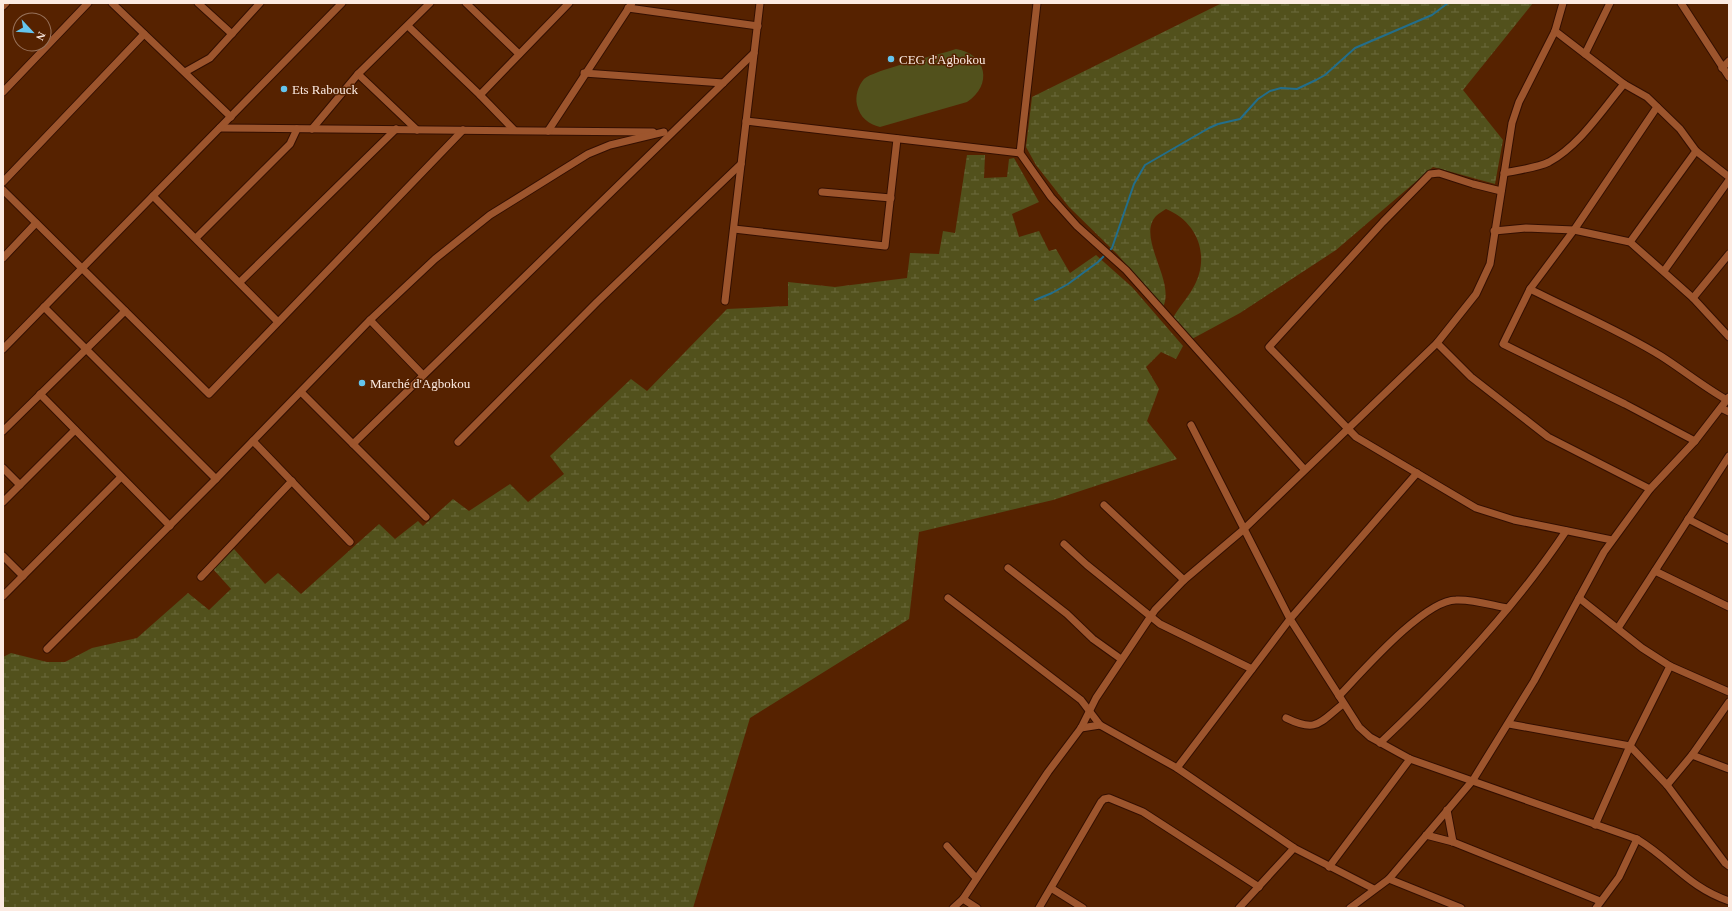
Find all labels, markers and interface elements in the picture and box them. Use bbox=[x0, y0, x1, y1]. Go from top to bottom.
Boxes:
north arrow bbox=[12, 12, 52, 52]
text: N bbox=[34, 30, 48, 43]
place label: CEG d'Agbokou bbox=[899, 52, 986, 67]
marker: CEG d'Agbokou bbox=[886, 54, 896, 64]
place label: Ets Rabouck bbox=[292, 82, 359, 97]
marker: Ets Rabouck bbox=[279, 84, 289, 94]
place label: Marché d'Agbokou bbox=[370, 376, 471, 391]
marker: Marché d'Agbokou bbox=[357, 378, 367, 388]

